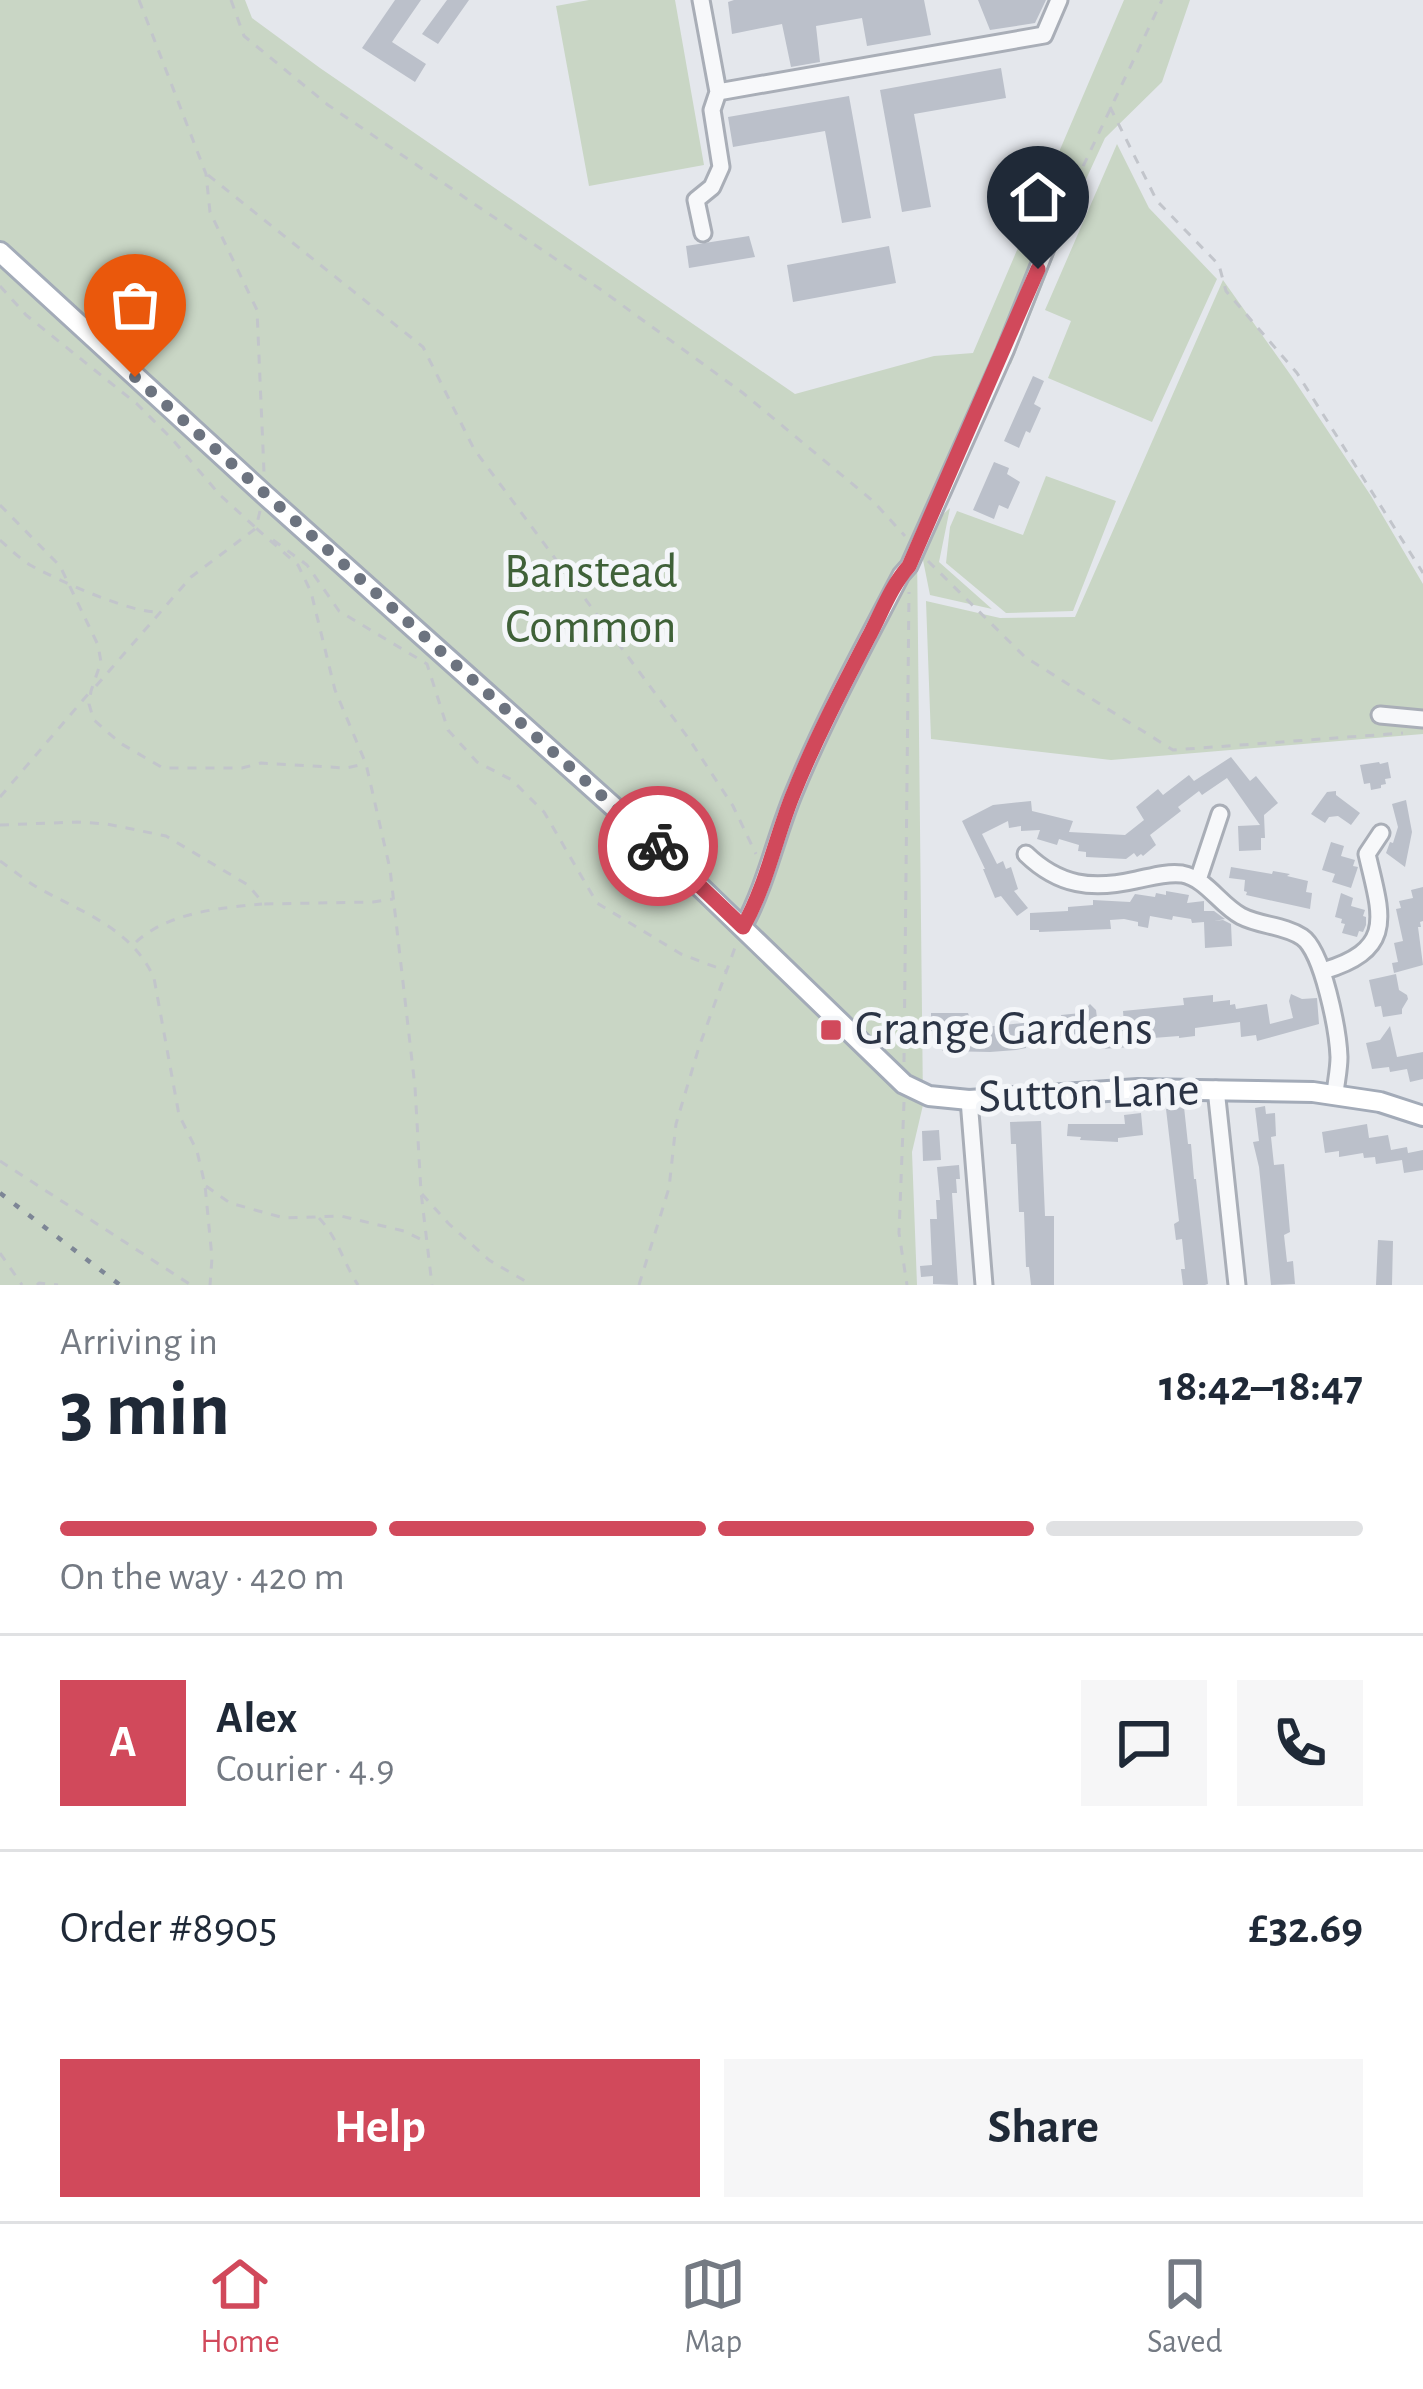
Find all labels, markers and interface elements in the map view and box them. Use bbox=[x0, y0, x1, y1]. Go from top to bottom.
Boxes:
pin bbox=[987, 146, 1089, 269]
icon: home bbox=[1005, 164, 1071, 230]
pin bbox=[84, 254, 186, 377]
icon: bag bbox=[102, 272, 168, 338]
park label: Banstead Common bbox=[504, 549, 678, 652]
courier bbox=[598, 786, 718, 906]
icon: bike bbox=[625, 813, 691, 879]
place label: Grange Gardens bbox=[855, 1006, 1153, 1054]
marker: Grange Gardens bbox=[818, 1017, 844, 1043]
street label: Sutton Lane bbox=[978, 1066, 1200, 1122]
text: Arriving in bbox=[60, 1323, 218, 1362]
text: 18:42–18:47 bbox=[1159, 1364, 1363, 1409]
text: 3 min bbox=[60, 1372, 230, 1450]
text: On the way · 420 m bbox=[60, 1558, 345, 1597]
button: chat bbox=[1081, 1680, 1207, 1806]
button: phone bbox=[1237, 1680, 1363, 1806]
text: Alex bbox=[216, 1696, 297, 1741]
text: A bbox=[109, 1720, 137, 1765]
text: Courier · 4.9 bbox=[216, 1750, 395, 1789]
text: Order #8905 bbox=[60, 1906, 277, 1951]
text: £32.69 bbox=[1249, 1906, 1363, 1951]
button: Help bbox=[60, 2059, 700, 2197]
button: Share bbox=[724, 2059, 1363, 2197]
tab: Home bbox=[200, 2251, 280, 2363]
tab: Map bbox=[680, 2251, 746, 2363]
tab: Saved bbox=[1147, 2251, 1223, 2363]

